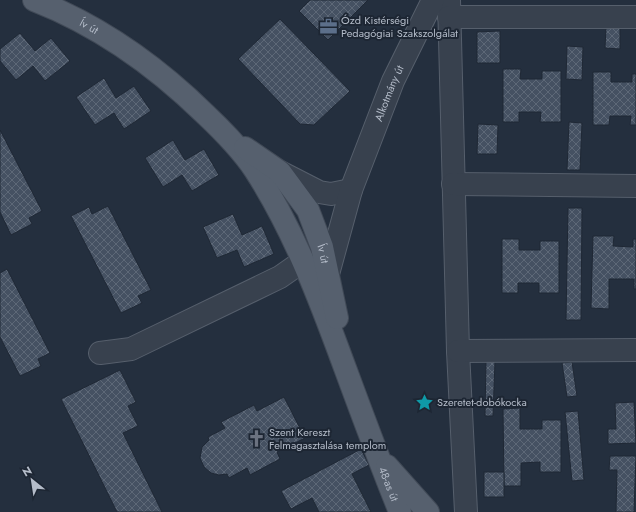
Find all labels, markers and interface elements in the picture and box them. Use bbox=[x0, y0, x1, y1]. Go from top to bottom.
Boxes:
place label: Ózd Kistérségi Pedagógiai Szakszolgálat bbox=[341, 12, 458, 41]
street label: Ív út bbox=[77, 14, 102, 38]
office icon: Ózd Kistérségi Pedagógiai Szakszolgálat bbox=[318, 16, 338, 36]
street label: Alkotmány út bbox=[370, 62, 408, 124]
street label: Ív út bbox=[314, 242, 333, 265]
place icon: Szeretet-dobókocka bbox=[414, 392, 434, 412]
place label: Szeretet-dobókocka bbox=[437, 394, 527, 410]
place label: Szent Kereszt Felmagasztalása templom bbox=[269, 424, 386, 453]
church icon: Szent Kereszt Felmagasztalása templom bbox=[246, 428, 266, 448]
north arrow bbox=[12, 460, 52, 500]
text: N bbox=[19, 462, 35, 480]
street label: 48-as út bbox=[375, 464, 403, 504]

